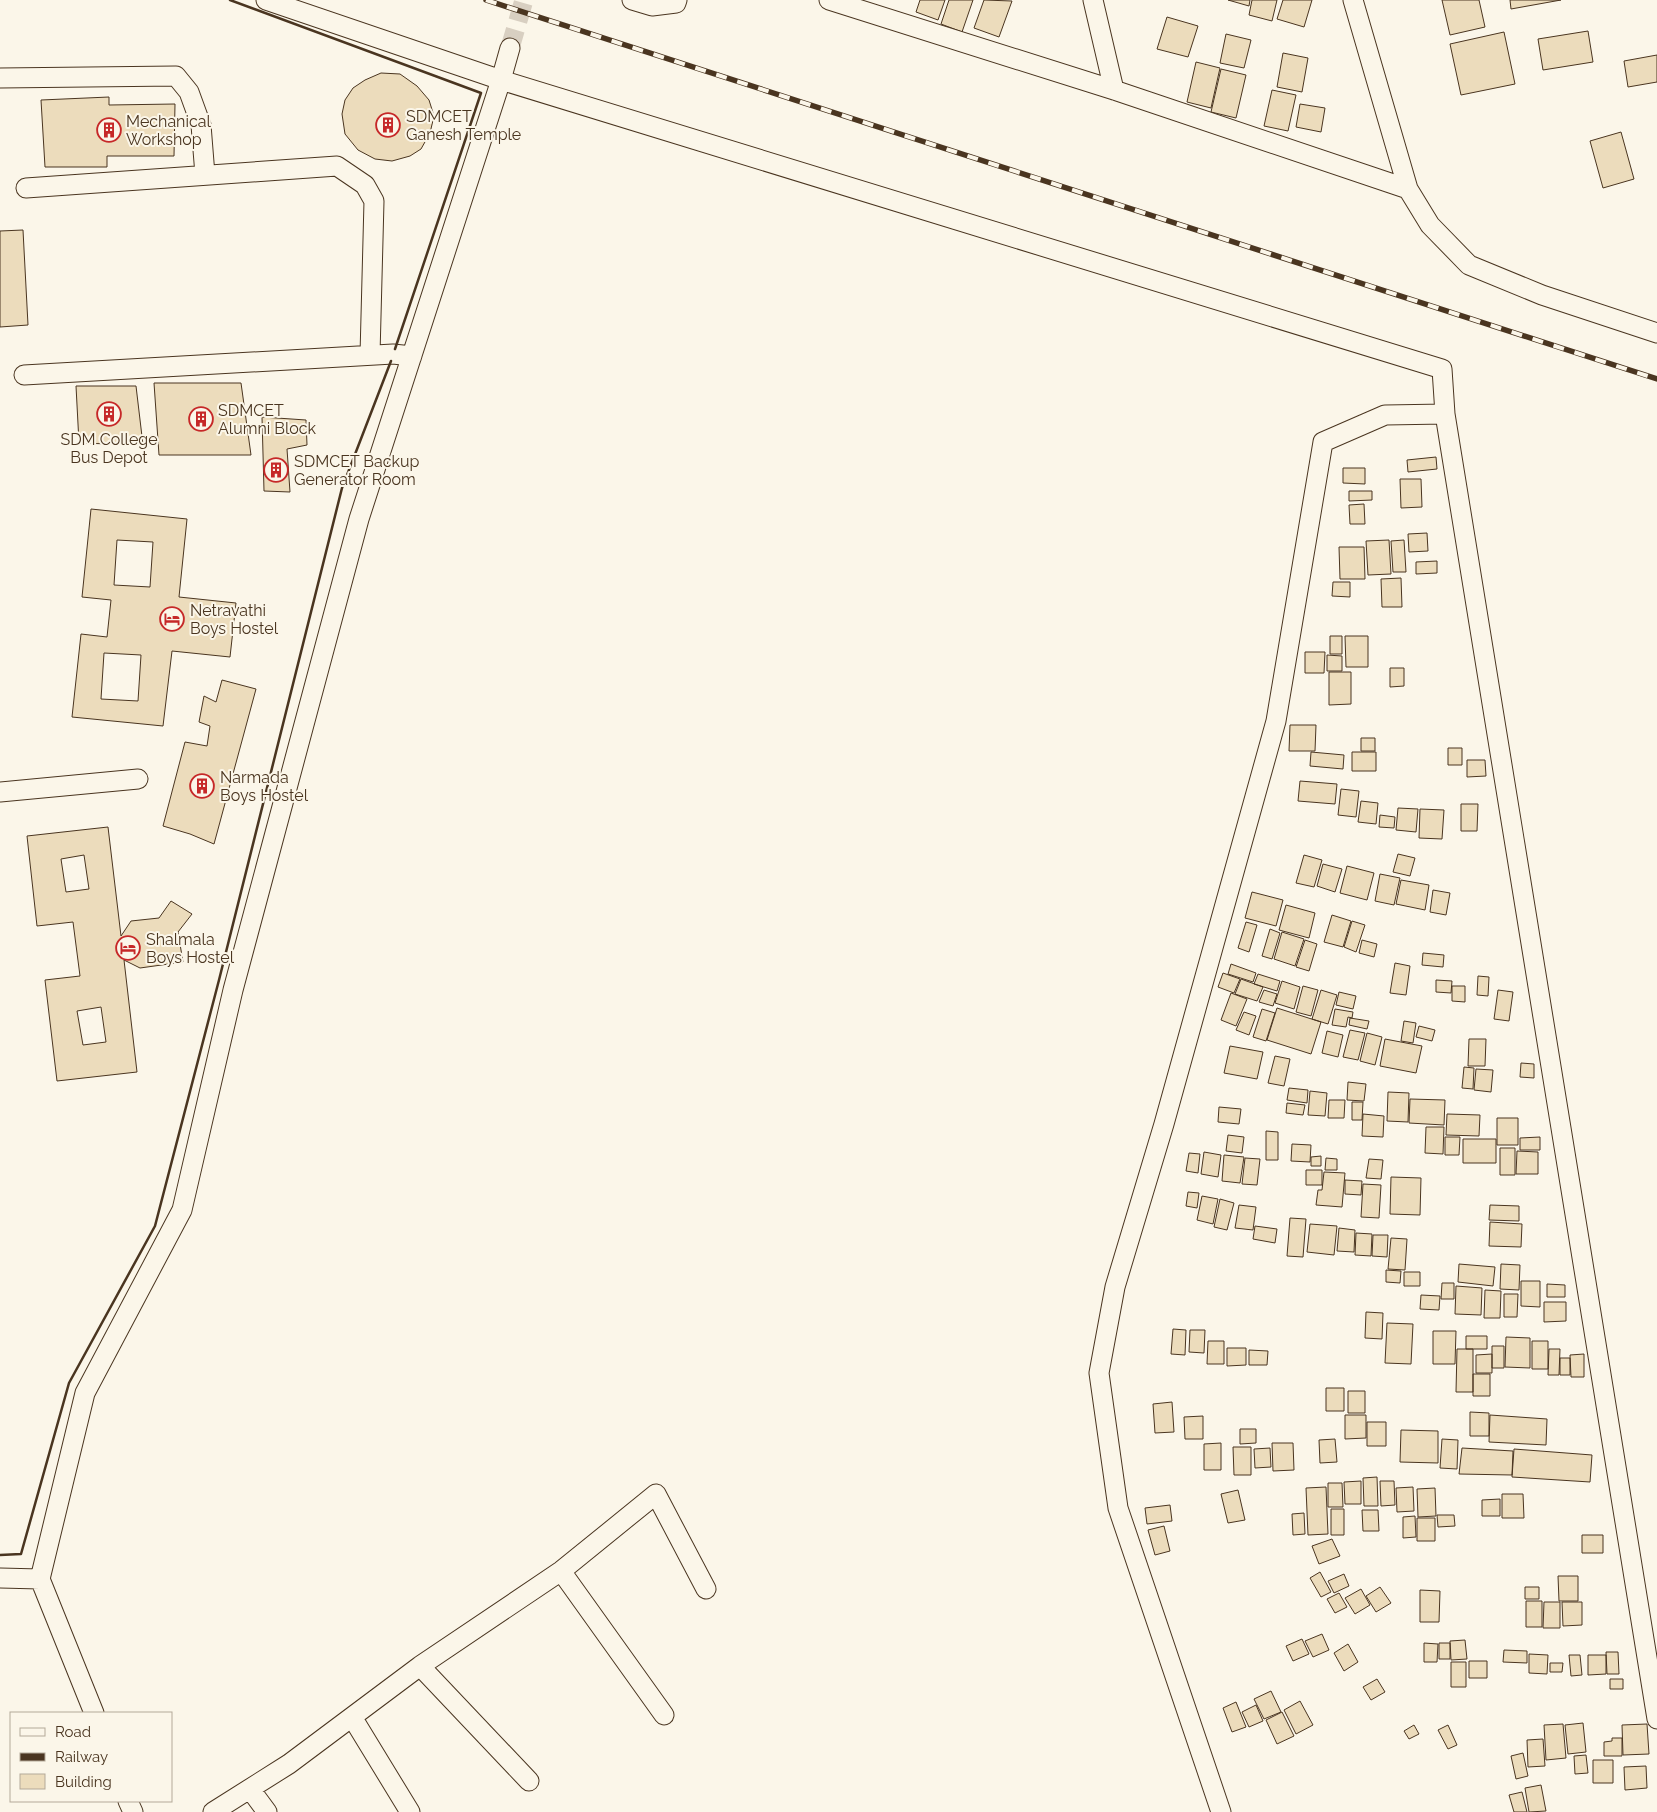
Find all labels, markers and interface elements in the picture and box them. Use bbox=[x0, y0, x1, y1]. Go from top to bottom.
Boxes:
place label: SDMCET Ganesh Temple bbox=[406, 107, 521, 144]
place label: Mechanical Workshop bbox=[126, 112, 211, 149]
building icon: SDMCET Ganesh Temple bbox=[375, 112, 401, 138]
building icon: Mechanical Workshop bbox=[96, 117, 122, 143]
building icon: SDM College Bus Depot bbox=[96, 401, 122, 427]
place label: SDMCET Alumni Block bbox=[218, 401, 317, 438]
building icon: SDMCET Alumni Block bbox=[188, 406, 214, 432]
place label: SDM College Bus Depot bbox=[60, 430, 158, 467]
place label: SDMCET Backup Generator Room bbox=[294, 452, 419, 489]
building icon: SDMCET Backup Generator Room bbox=[263, 457, 289, 483]
place label: Netravathi Boys Hostel bbox=[190, 601, 279, 638]
hotel icon: Netravathi Boys Hostel bbox=[159, 606, 185, 632]
place label: Narmada Boys Hostel bbox=[220, 768, 309, 805]
building icon: Narmada Boys Hostel bbox=[189, 773, 215, 799]
place label: Shalmala Boys Hostel bbox=[146, 930, 235, 967]
hotel icon: Shalmala Boys Hostel bbox=[115, 935, 141, 961]
legend bbox=[10, 1712, 172, 1802]
text: Road bbox=[55, 1723, 91, 1741]
text: Railway bbox=[55, 1748, 108, 1766]
text: Building bbox=[55, 1773, 112, 1791]

